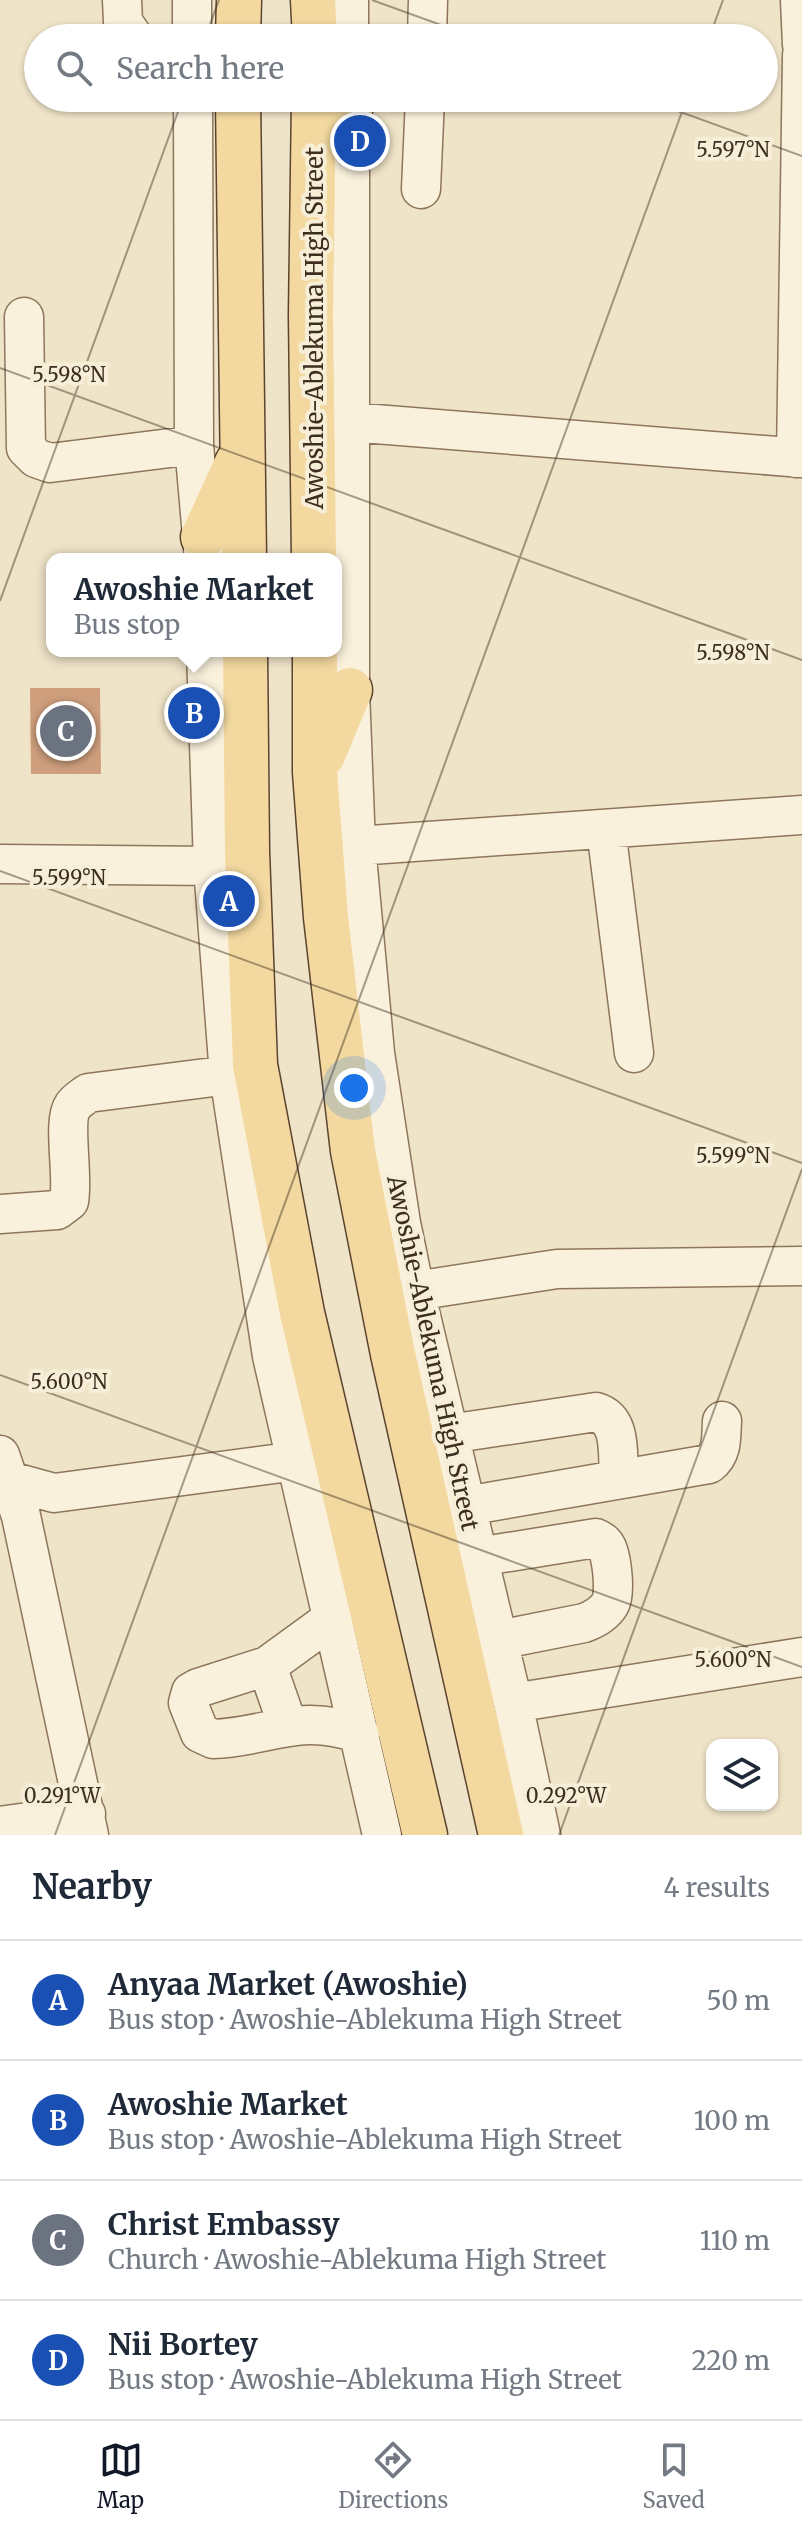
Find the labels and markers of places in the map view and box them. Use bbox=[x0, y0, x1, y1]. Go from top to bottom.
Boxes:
pin: D bbox=[334, 111, 386, 171]
pin: B bbox=[168, 683, 220, 743]
pin: C bbox=[40, 701, 92, 761]
pin: A bbox=[203, 871, 255, 931]

